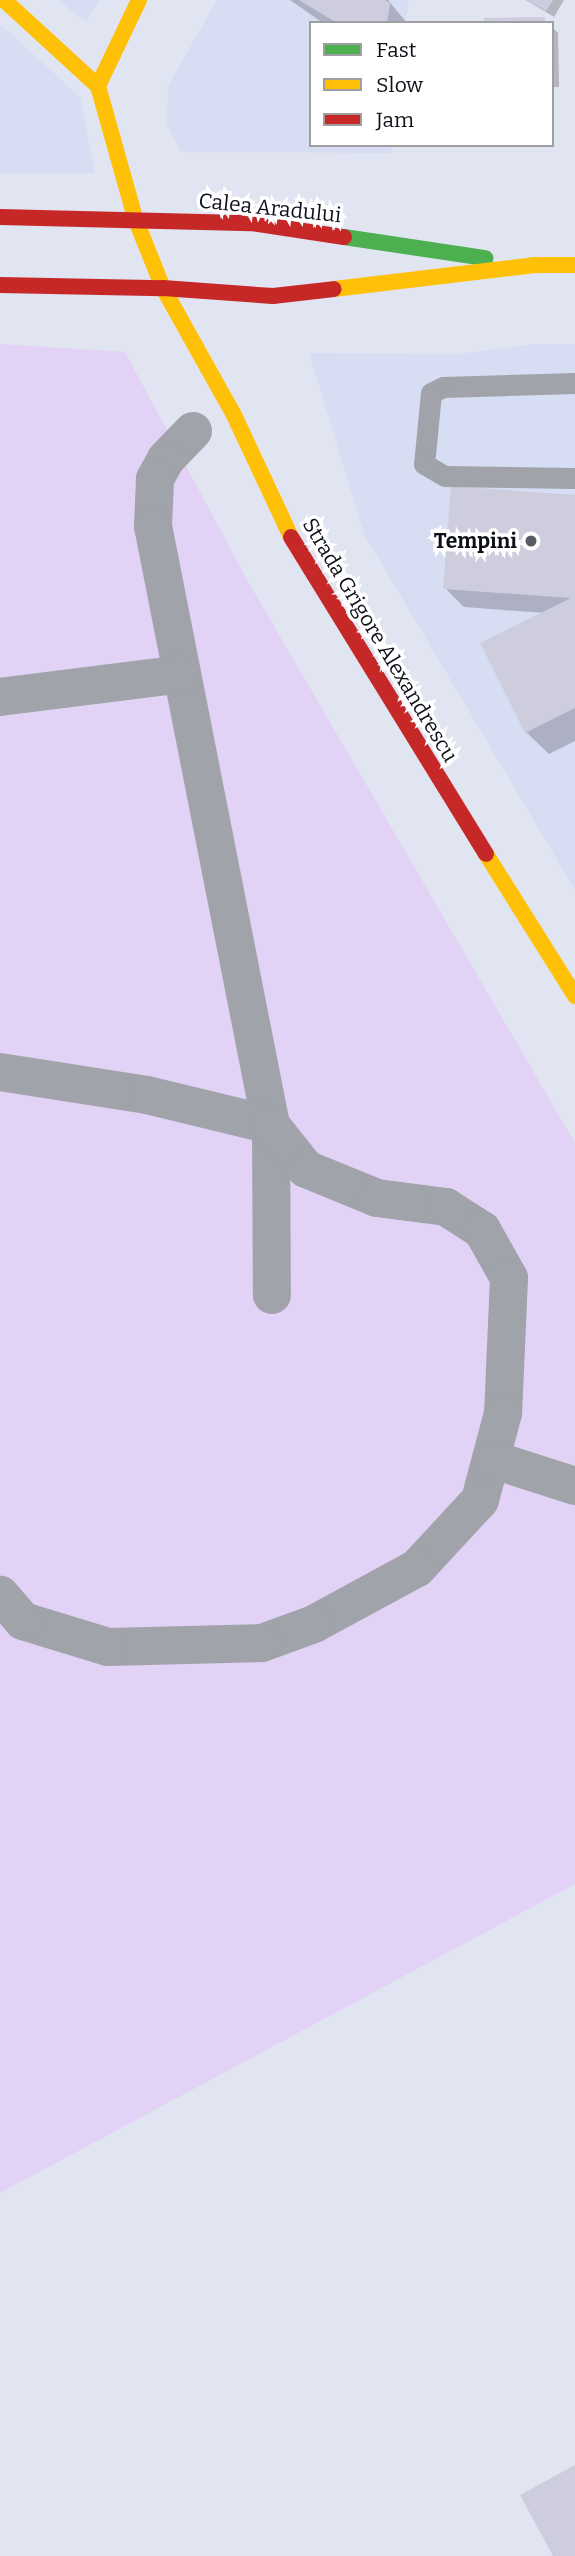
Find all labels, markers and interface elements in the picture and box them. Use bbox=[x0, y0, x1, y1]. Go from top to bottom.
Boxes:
legend bbox=[309, 21, 554, 147]
text: Fast bbox=[376, 37, 416, 63]
text: Slow bbox=[376, 72, 423, 98]
text: Jam bbox=[376, 107, 414, 133]
street label: Calea Aradului bbox=[197, 188, 343, 228]
street label: Strada Grigore Alexandrescu bbox=[297, 513, 463, 767]
place label: Tempini bbox=[434, 528, 517, 554]
marker: Tempini bbox=[523, 533, 539, 549]

